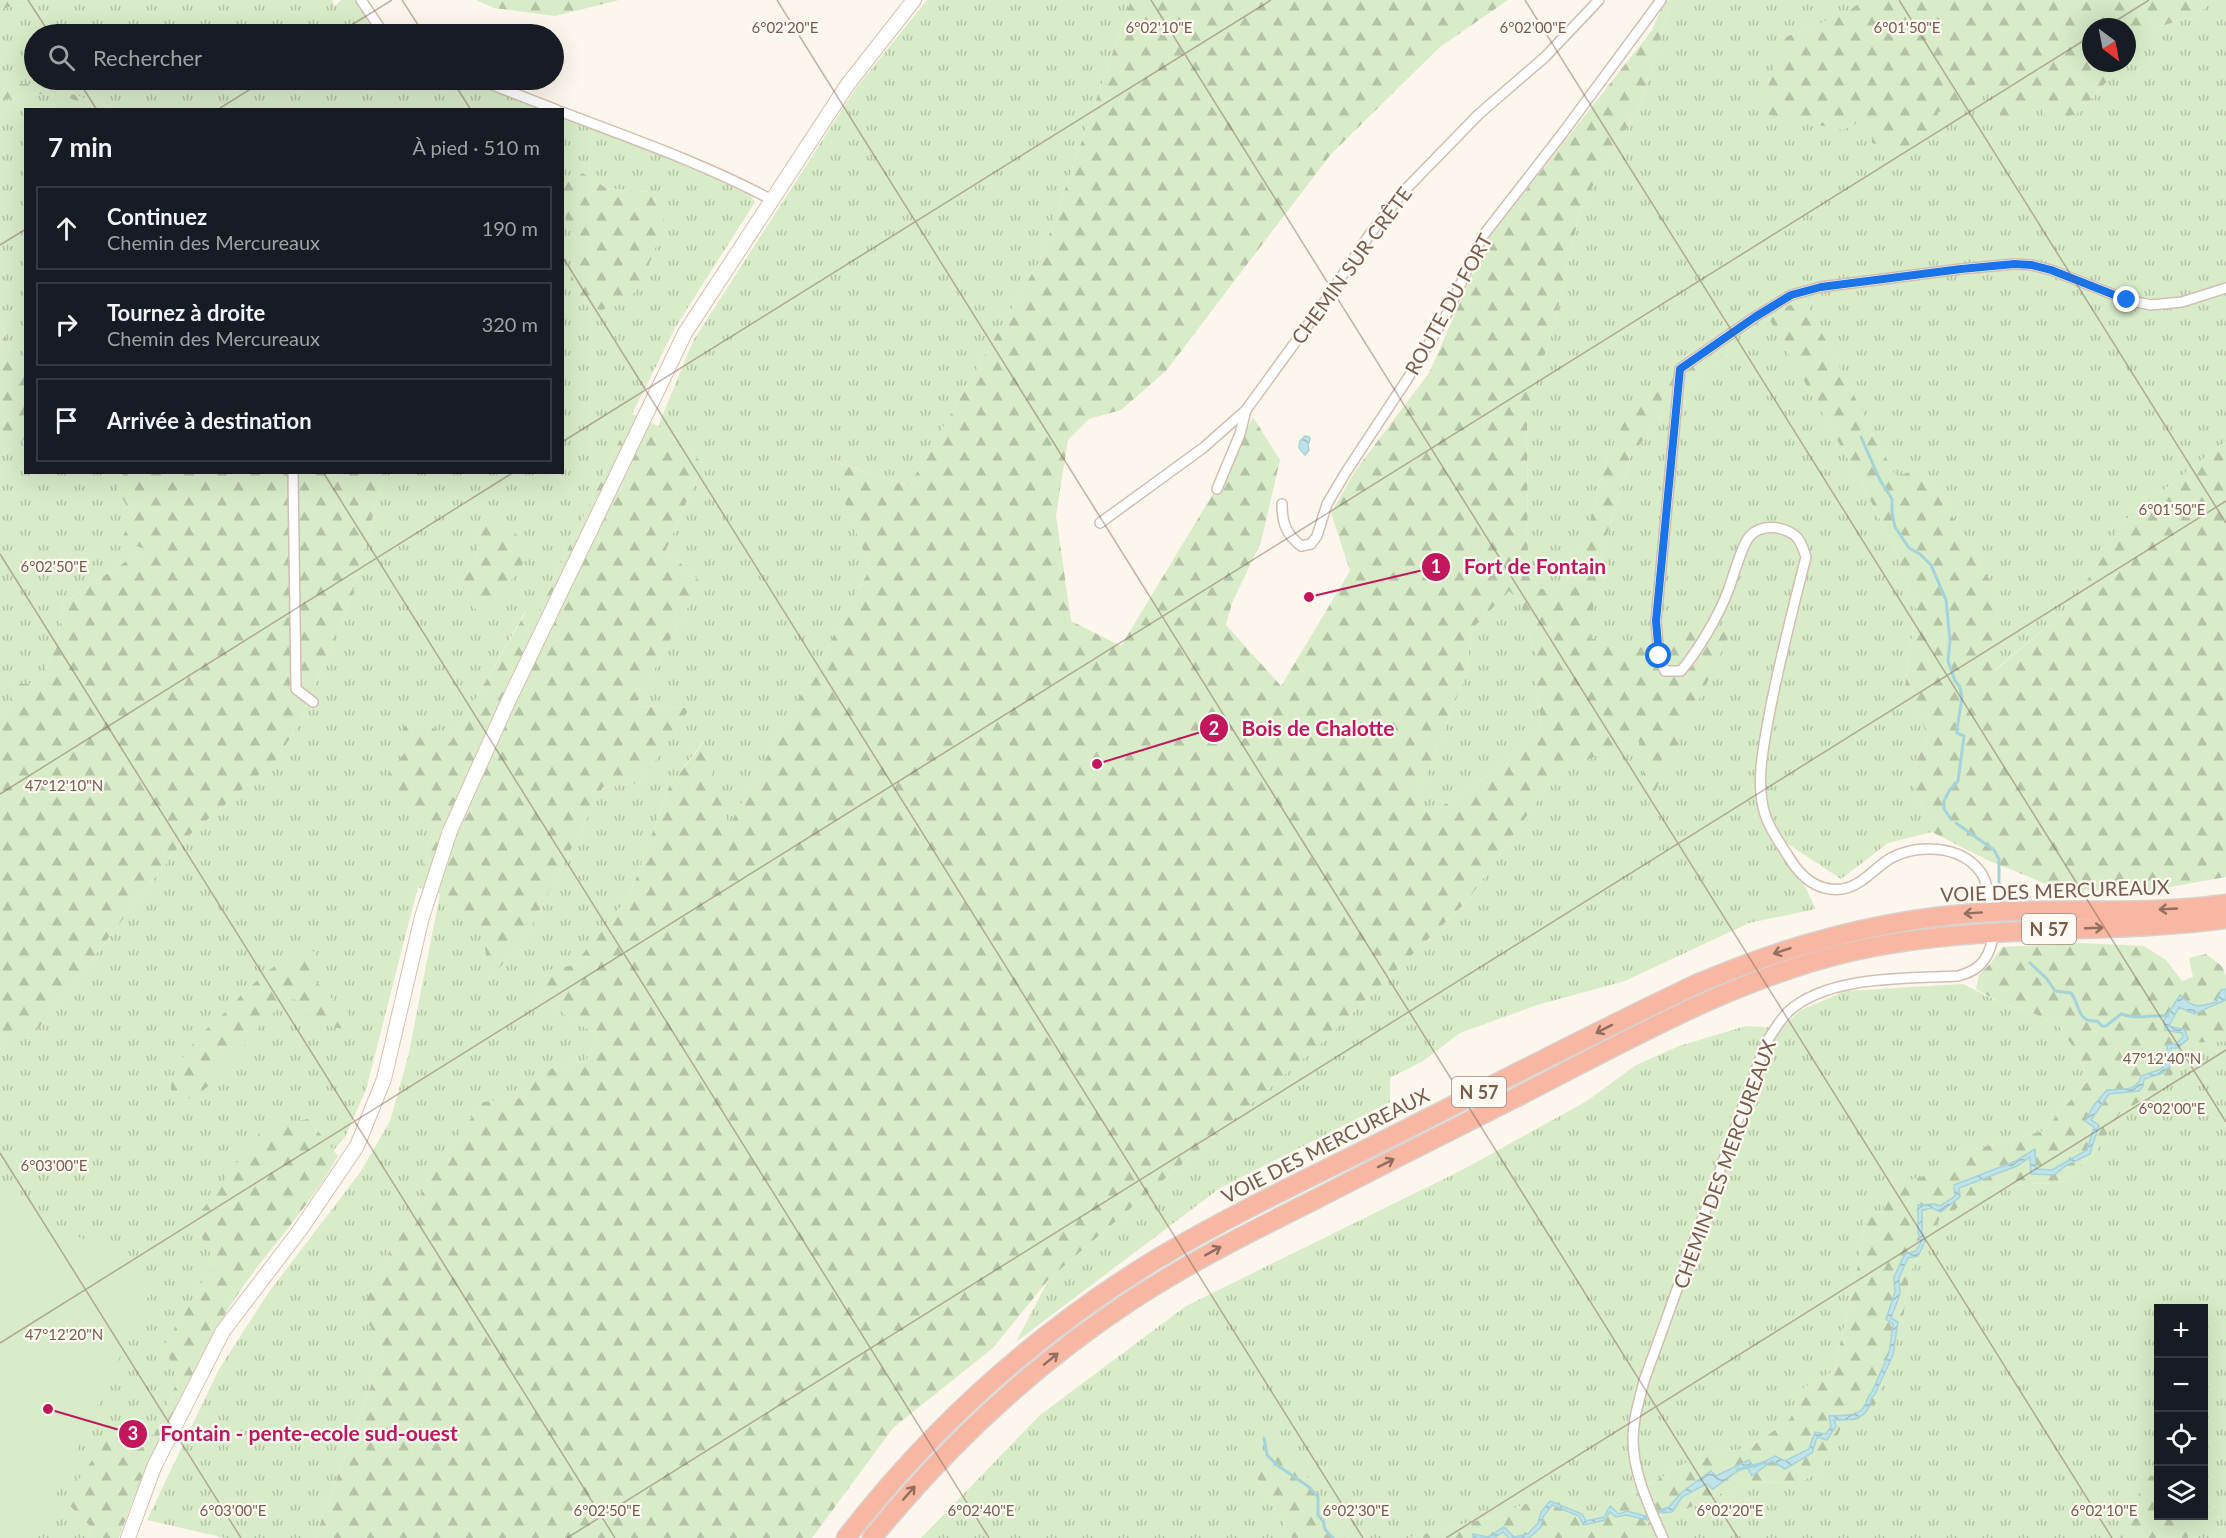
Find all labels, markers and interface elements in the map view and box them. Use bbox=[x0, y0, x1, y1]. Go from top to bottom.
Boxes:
text: 6°02'20"E bbox=[752, 18, 819, 36]
text: 6°02'10"E bbox=[1126, 18, 1193, 36]
text: 6°02'00"E bbox=[1500, 18, 1567, 36]
text: 6°01'50"E bbox=[1874, 18, 1941, 36]
north arrow bbox=[2082, 18, 2136, 72]
search box bbox=[24, 24, 564, 90]
icon: search bbox=[45, 41, 78, 74]
text: Rechercher bbox=[93, 44, 202, 71]
text: 7 min bbox=[48, 131, 112, 163]
text: À pied · 510 m bbox=[412, 135, 540, 159]
street label: CHEMIN SUR CRÊTE bbox=[1286, 182, 1416, 348]
text: Continuez bbox=[107, 203, 207, 230]
icon: ahead bbox=[50, 212, 83, 245]
text: 190 m bbox=[482, 216, 538, 240]
street label: ROUTE DU FORT bbox=[1399, 229, 1497, 379]
text: Chemin des Mercureaux bbox=[107, 230, 320, 254]
route end bbox=[2113, 286, 2139, 312]
text: Tournez à droite bbox=[107, 299, 265, 326]
icon: right bbox=[50, 308, 83, 341]
text: 320 m bbox=[482, 312, 538, 336]
text: Chemin des Mercureaux bbox=[107, 326, 320, 350]
icon: arrive bbox=[50, 404, 83, 437]
text: Arrivée à destination bbox=[107, 407, 312, 434]
text: 6°01'50"E bbox=[2139, 500, 2206, 518]
callout: Fort de Fontain bbox=[1421, 548, 1618, 587]
text: Fort de Fontain bbox=[1464, 553, 1606, 578]
text: 1 bbox=[1431, 555, 1441, 577]
text: 6°02'50"E bbox=[21, 557, 88, 575]
route start bbox=[1645, 642, 1671, 668]
callout: Bois de Chalotte bbox=[1199, 709, 1406, 748]
text: Bois de Chalotte bbox=[1241, 715, 1395, 740]
text: 2 bbox=[1209, 717, 1219, 739]
text: 47°12'10"N bbox=[25, 776, 103, 794]
street label: VOIE DES MERCUREAUX bbox=[1940, 874, 2170, 906]
one-way arrow bbox=[2158, 903, 2178, 914]
one-way arrow bbox=[1963, 908, 1983, 919]
road number: N 57 bbox=[2022, 914, 2076, 944]
one-way arrow bbox=[2084, 922, 2104, 933]
one-way arrow bbox=[1773, 946, 1792, 957]
one-way arrow bbox=[1595, 1024, 1613, 1036]
street label: CHEMIN DES MERCUREAUX bbox=[1668, 1036, 1780, 1292]
text: 47°12'40"N bbox=[2123, 1049, 2201, 1067]
road number: N 57 bbox=[1452, 1077, 1506, 1107]
street label: VOIE DES MERCUREAUX bbox=[1217, 1082, 1433, 1208]
text: 6°02'00"E bbox=[2139, 1099, 2206, 1117]
text: 6°03'00"E bbox=[21, 1156, 88, 1174]
one-way arrow bbox=[1377, 1157, 1395, 1168]
one-way arrow bbox=[1204, 1245, 1221, 1257]
map controls bbox=[2154, 1304, 2208, 1520]
button: + bbox=[2154, 1304, 2208, 1358]
text: 47°12'20"N bbox=[25, 1325, 103, 1343]
one-way arrow bbox=[1042, 1353, 1058, 1366]
button: − bbox=[2154, 1358, 2208, 1412]
button: locate bbox=[2154, 1412, 2208, 1466]
callout: Fontain - pente-ecole sud-ouest bbox=[118, 1415, 470, 1454]
text: Fontain - pente-ecole sud-ouest bbox=[160, 1420, 458, 1445]
text: 3 bbox=[128, 1422, 138, 1444]
button: layers bbox=[2154, 1466, 2208, 1520]
one-way arrow bbox=[902, 1486, 916, 1501]
text: 6°03'00"E bbox=[200, 1501, 267, 1519]
text: 6°02'50"E bbox=[574, 1501, 641, 1519]
text: 6°02'40"E bbox=[948, 1501, 1015, 1519]
text: 6°02'30"E bbox=[1323, 1501, 1390, 1519]
text: 6°02'20"E bbox=[1697, 1501, 1764, 1519]
text: 6°02'10"E bbox=[2071, 1501, 2138, 1519]

